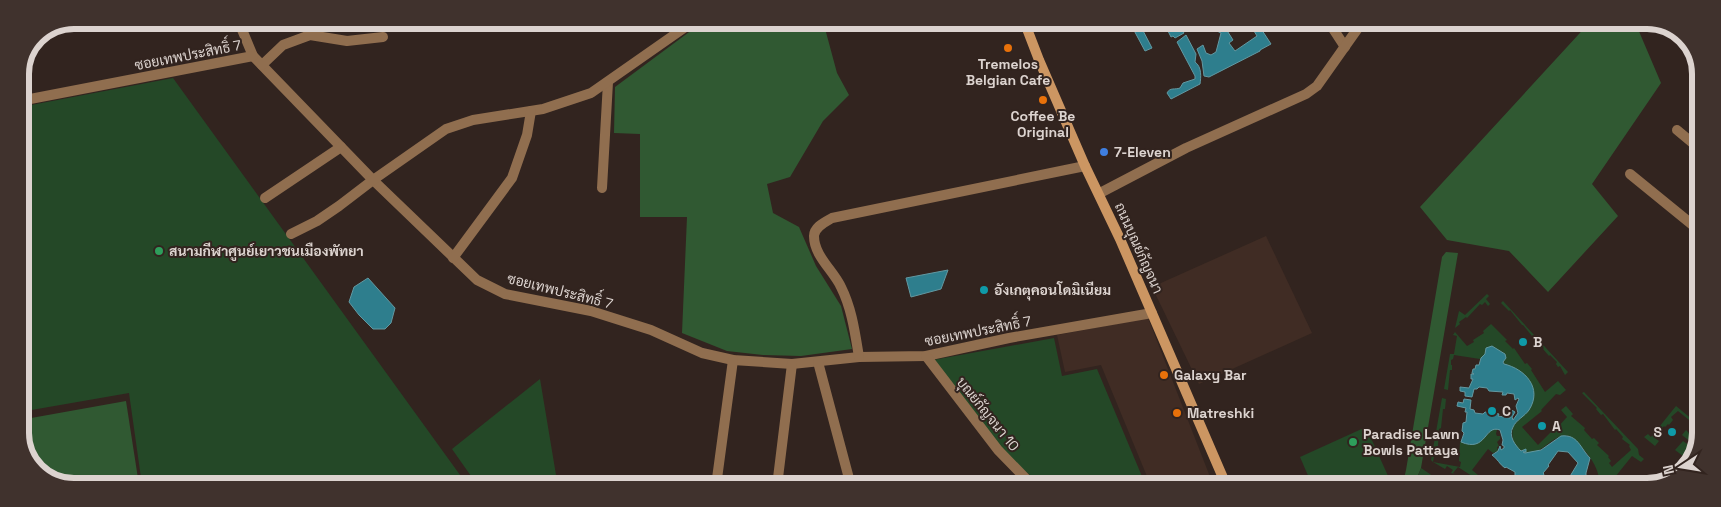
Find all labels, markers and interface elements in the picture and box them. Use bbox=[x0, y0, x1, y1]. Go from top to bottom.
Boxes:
street label: ซอยเทพประสิทธิ์ 7 bbox=[132, 33, 243, 74]
marker: Tremelos Belgian Cafe bbox=[1002, 42, 1014, 54]
place label: Tremelos Belgian Cafe bbox=[966, 55, 1050, 89]
marker: Coffee Be Original bbox=[1037, 94, 1049, 106]
place label: Coffee Be Original bbox=[1011, 107, 1075, 141]
place label: 7-Eleven bbox=[1114, 143, 1171, 161]
marker: 7-Eleven bbox=[1098, 146, 1110, 158]
street label: ถนนบุณย์กัญจนา bbox=[1110, 200, 1167, 297]
place label: สนามกีฬาศูนย์เยาวชนเมืองพัทยา bbox=[169, 242, 364, 262]
marker: สนามกีฬาศูนย์เยาวชนเมืองพัทยา bbox=[153, 245, 165, 257]
street label: ซอยเทพประสิทธิ์ 7 bbox=[505, 266, 616, 313]
place label: อังเกตุคอนโดมิเนียม bbox=[994, 281, 1111, 301]
marker: อังเกตุคอนโดมิเนียม bbox=[978, 284, 990, 296]
street label: ซอยเทพประสิทธิ์ 7 bbox=[922, 309, 1033, 350]
place label: B bbox=[1533, 333, 1542, 351]
marker: B bbox=[1517, 336, 1529, 348]
place label: Galaxy Bar bbox=[1174, 366, 1247, 384]
marker: Galaxy Bar bbox=[1158, 369, 1170, 381]
street label: บุณย์กัญจนา 10 bbox=[952, 373, 1023, 455]
place label: C bbox=[1502, 402, 1511, 420]
place label: Matreshki bbox=[1187, 404, 1254, 422]
marker: C bbox=[1486, 405, 1498, 417]
marker: Matreshki bbox=[1171, 407, 1183, 419]
place label: A bbox=[1552, 417, 1561, 435]
marker: A bbox=[1536, 420, 1548, 432]
place label: S bbox=[1654, 423, 1663, 441]
place label: Paradise Lawn Bowls Pattaya bbox=[1363, 425, 1460, 459]
marker: S bbox=[1666, 426, 1678, 438]
marker: Paradise Lawn Bowls Pattaya bbox=[1347, 436, 1359, 448]
north arrow bbox=[1656, 442, 1706, 492]
text: N bbox=[1659, 463, 1678, 476]

